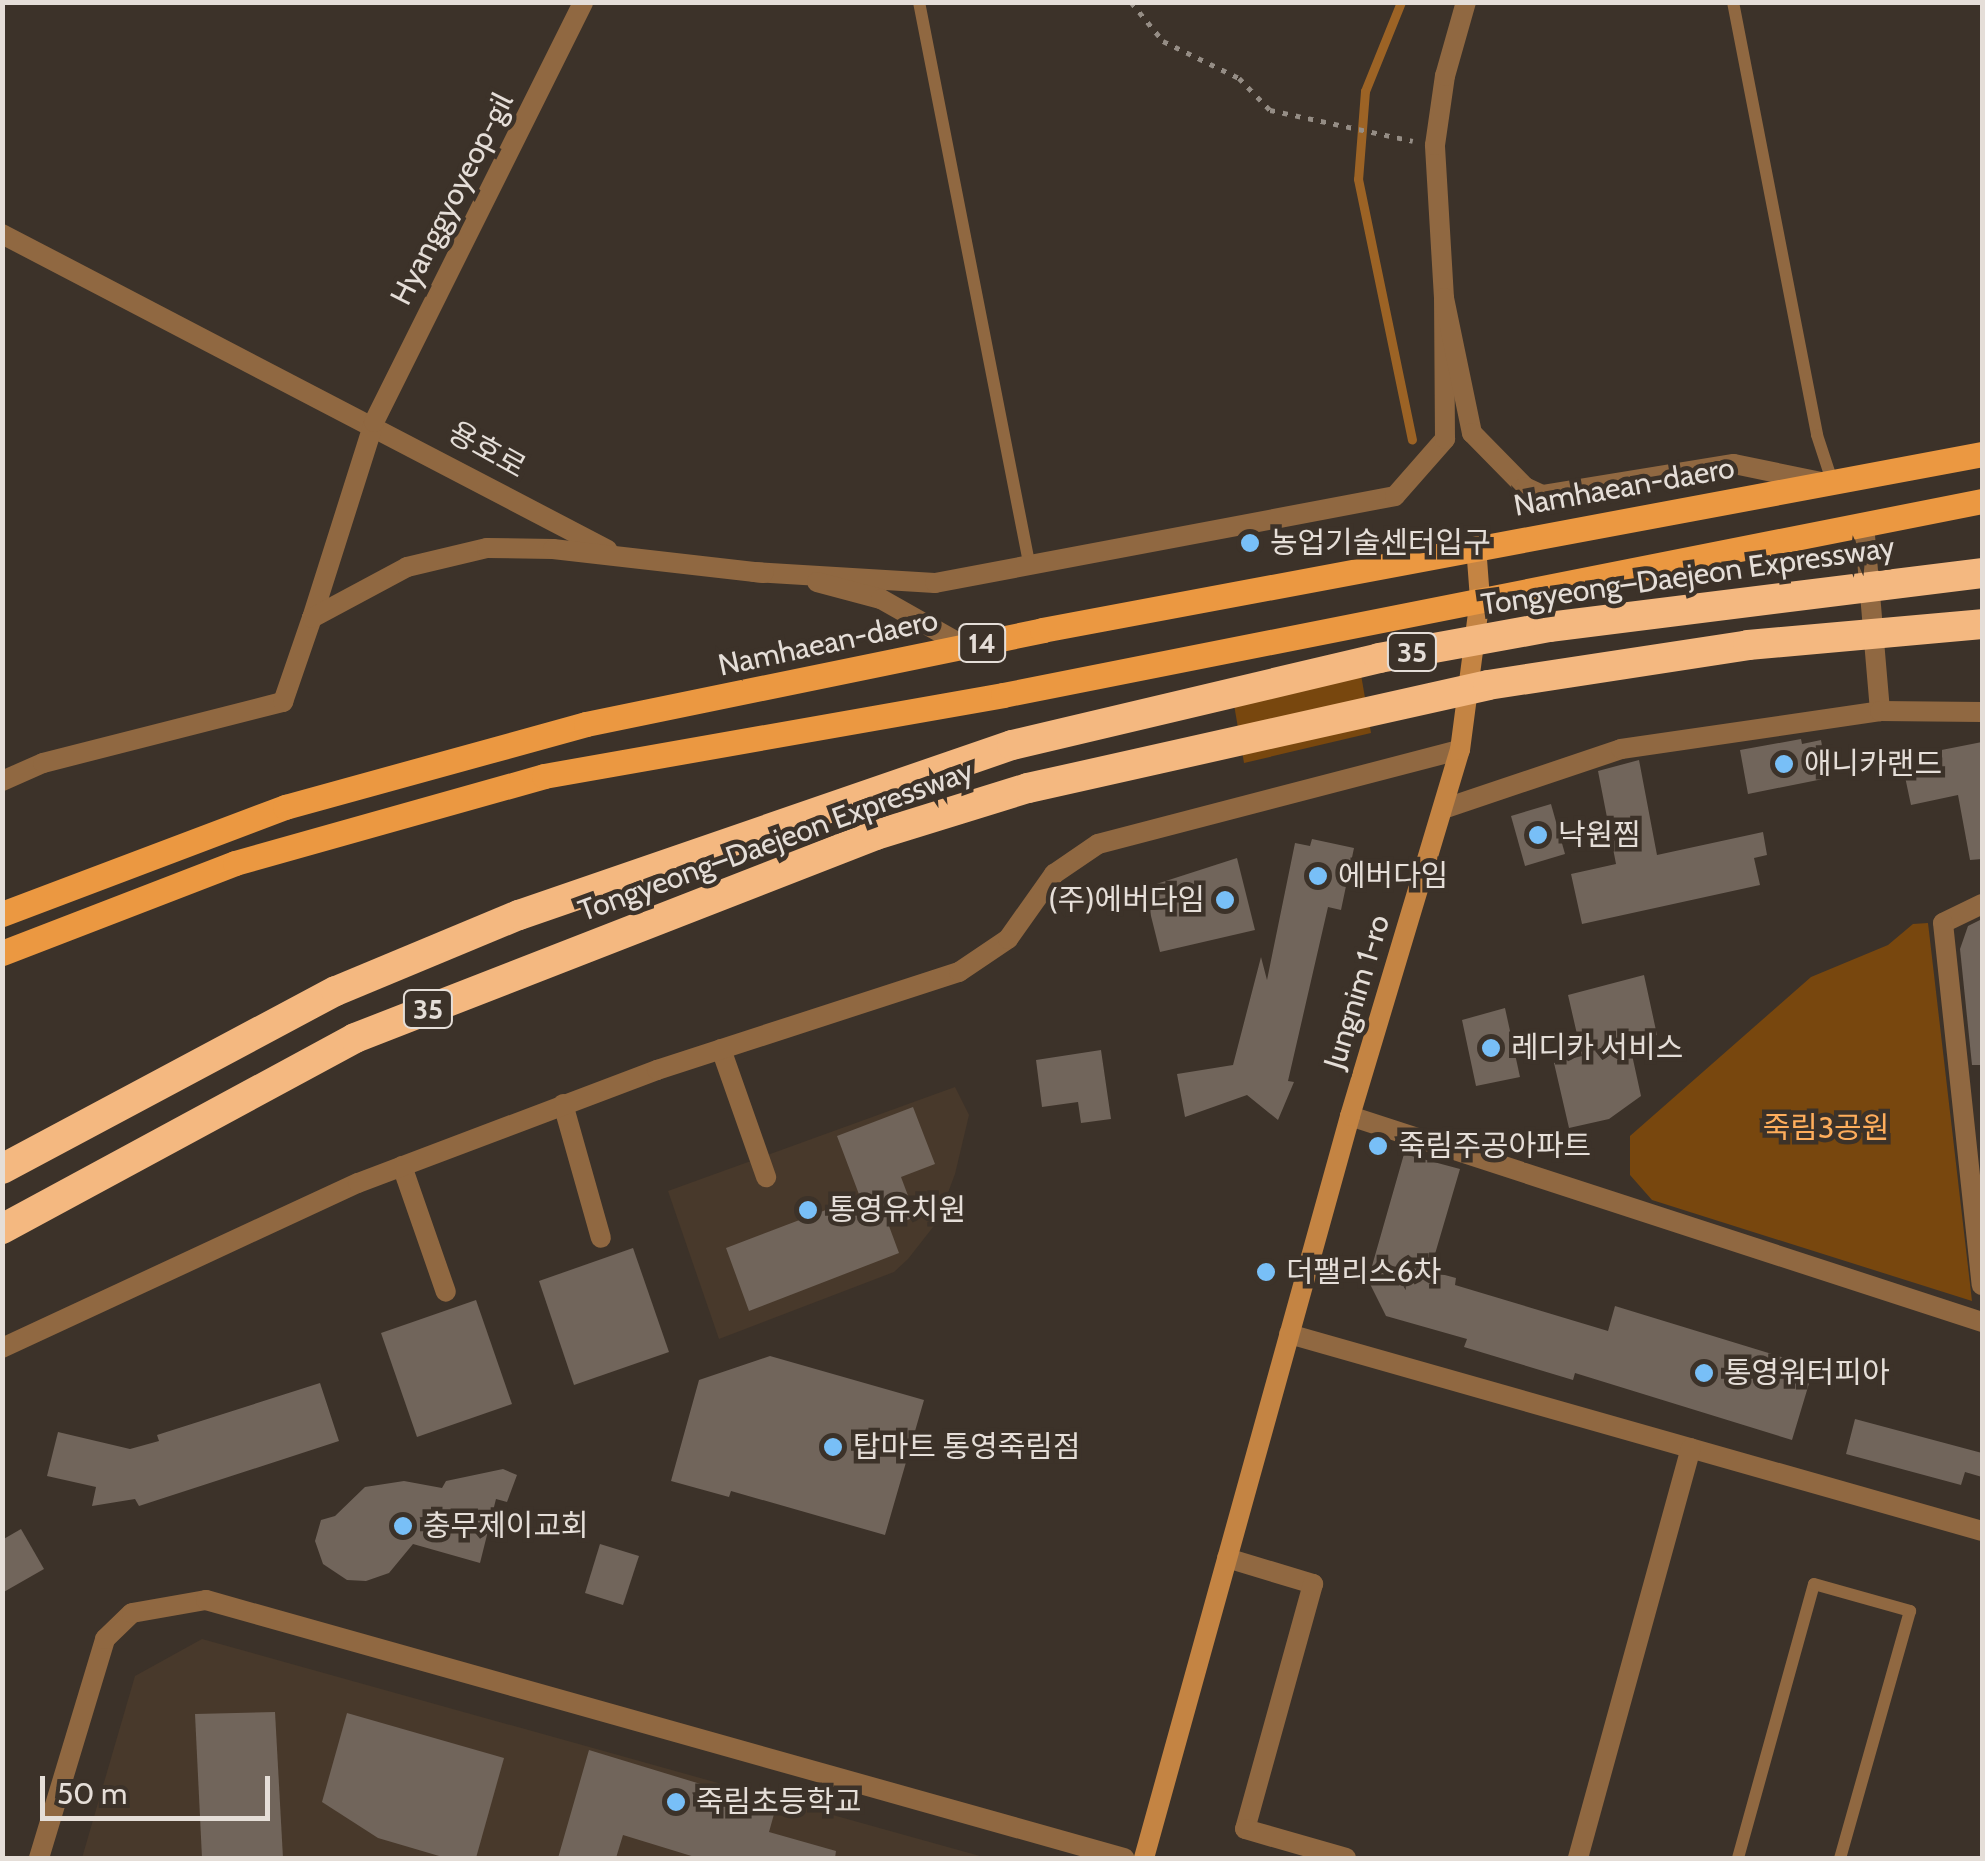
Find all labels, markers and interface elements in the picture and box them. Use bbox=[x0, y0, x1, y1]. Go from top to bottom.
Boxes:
street label: Hyanggyoyeop-gil bbox=[383, 87, 521, 311]
street label: 용호로 bbox=[442, 414, 532, 486]
street label: Namhaean-daero bbox=[1511, 450, 1737, 524]
place label: 농업기술센터입구 bbox=[1270, 525, 1491, 561]
street label: Tongyeong–Daejeon Expressway bbox=[1479, 529, 1897, 623]
marker: 농업기술센터입구 bbox=[1239, 532, 1261, 554]
street label: Namhaean-daero bbox=[715, 602, 941, 684]
road number: 14 bbox=[957, 620, 1007, 666]
road number: 35 bbox=[1384, 629, 1440, 675]
place label: 애니카랜드 bbox=[1804, 746, 1942, 782]
street label: Tongyeong–Daejeon Expressway bbox=[574, 753, 978, 929]
marker: 애니카랜드 bbox=[1773, 753, 1795, 775]
place label: 낙원찜 bbox=[1558, 817, 1641, 853]
marker: 낙원찜 bbox=[1527, 824, 1549, 846]
place label: 에버다임 bbox=[1338, 858, 1448, 894]
marker: 에버다임 bbox=[1307, 865, 1329, 887]
place label: (주)에버다임 bbox=[1048, 882, 1205, 918]
marker: (주)에버다임 bbox=[1214, 889, 1236, 911]
street label: Jungnim 1-ro bbox=[1317, 911, 1397, 1073]
road number: 35 bbox=[400, 986, 456, 1032]
place label: 레디카 서비스 bbox=[1511, 1030, 1683, 1066]
marker: 레디카 서비스 bbox=[1480, 1037, 1502, 1059]
park label: 죽림3공원 bbox=[1763, 1110, 1889, 1146]
place label: 죽림주공아파트 bbox=[1398, 1128, 1591, 1164]
marker: 죽림주공아파트 bbox=[1367, 1135, 1389, 1157]
place label: 통영유치원 bbox=[828, 1192, 966, 1228]
marker: 통영유치원 bbox=[797, 1199, 819, 1221]
place label: 더팰리스6차 bbox=[1286, 1254, 1441, 1290]
marker: 더팰리스6차 bbox=[1255, 1261, 1277, 1283]
place label: 통영워터피아 bbox=[1724, 1355, 1890, 1391]
marker: 통영워터피아 bbox=[1693, 1362, 1715, 1384]
place label: 탑마트 통영죽림점 bbox=[853, 1429, 1081, 1465]
marker: 탑마트 통영죽림점 bbox=[822, 1436, 844, 1458]
place label: 충무제이교회 bbox=[423, 1508, 589, 1544]
marker: 충무제이교회 bbox=[392, 1515, 414, 1537]
scale bar bbox=[45, 1756, 275, 1818]
text: 50 m bbox=[57, 1775, 127, 1812]
place label: 죽림초등학교 bbox=[696, 1784, 862, 1820]
marker: 죽림초등학교 bbox=[665, 1791, 687, 1813]

